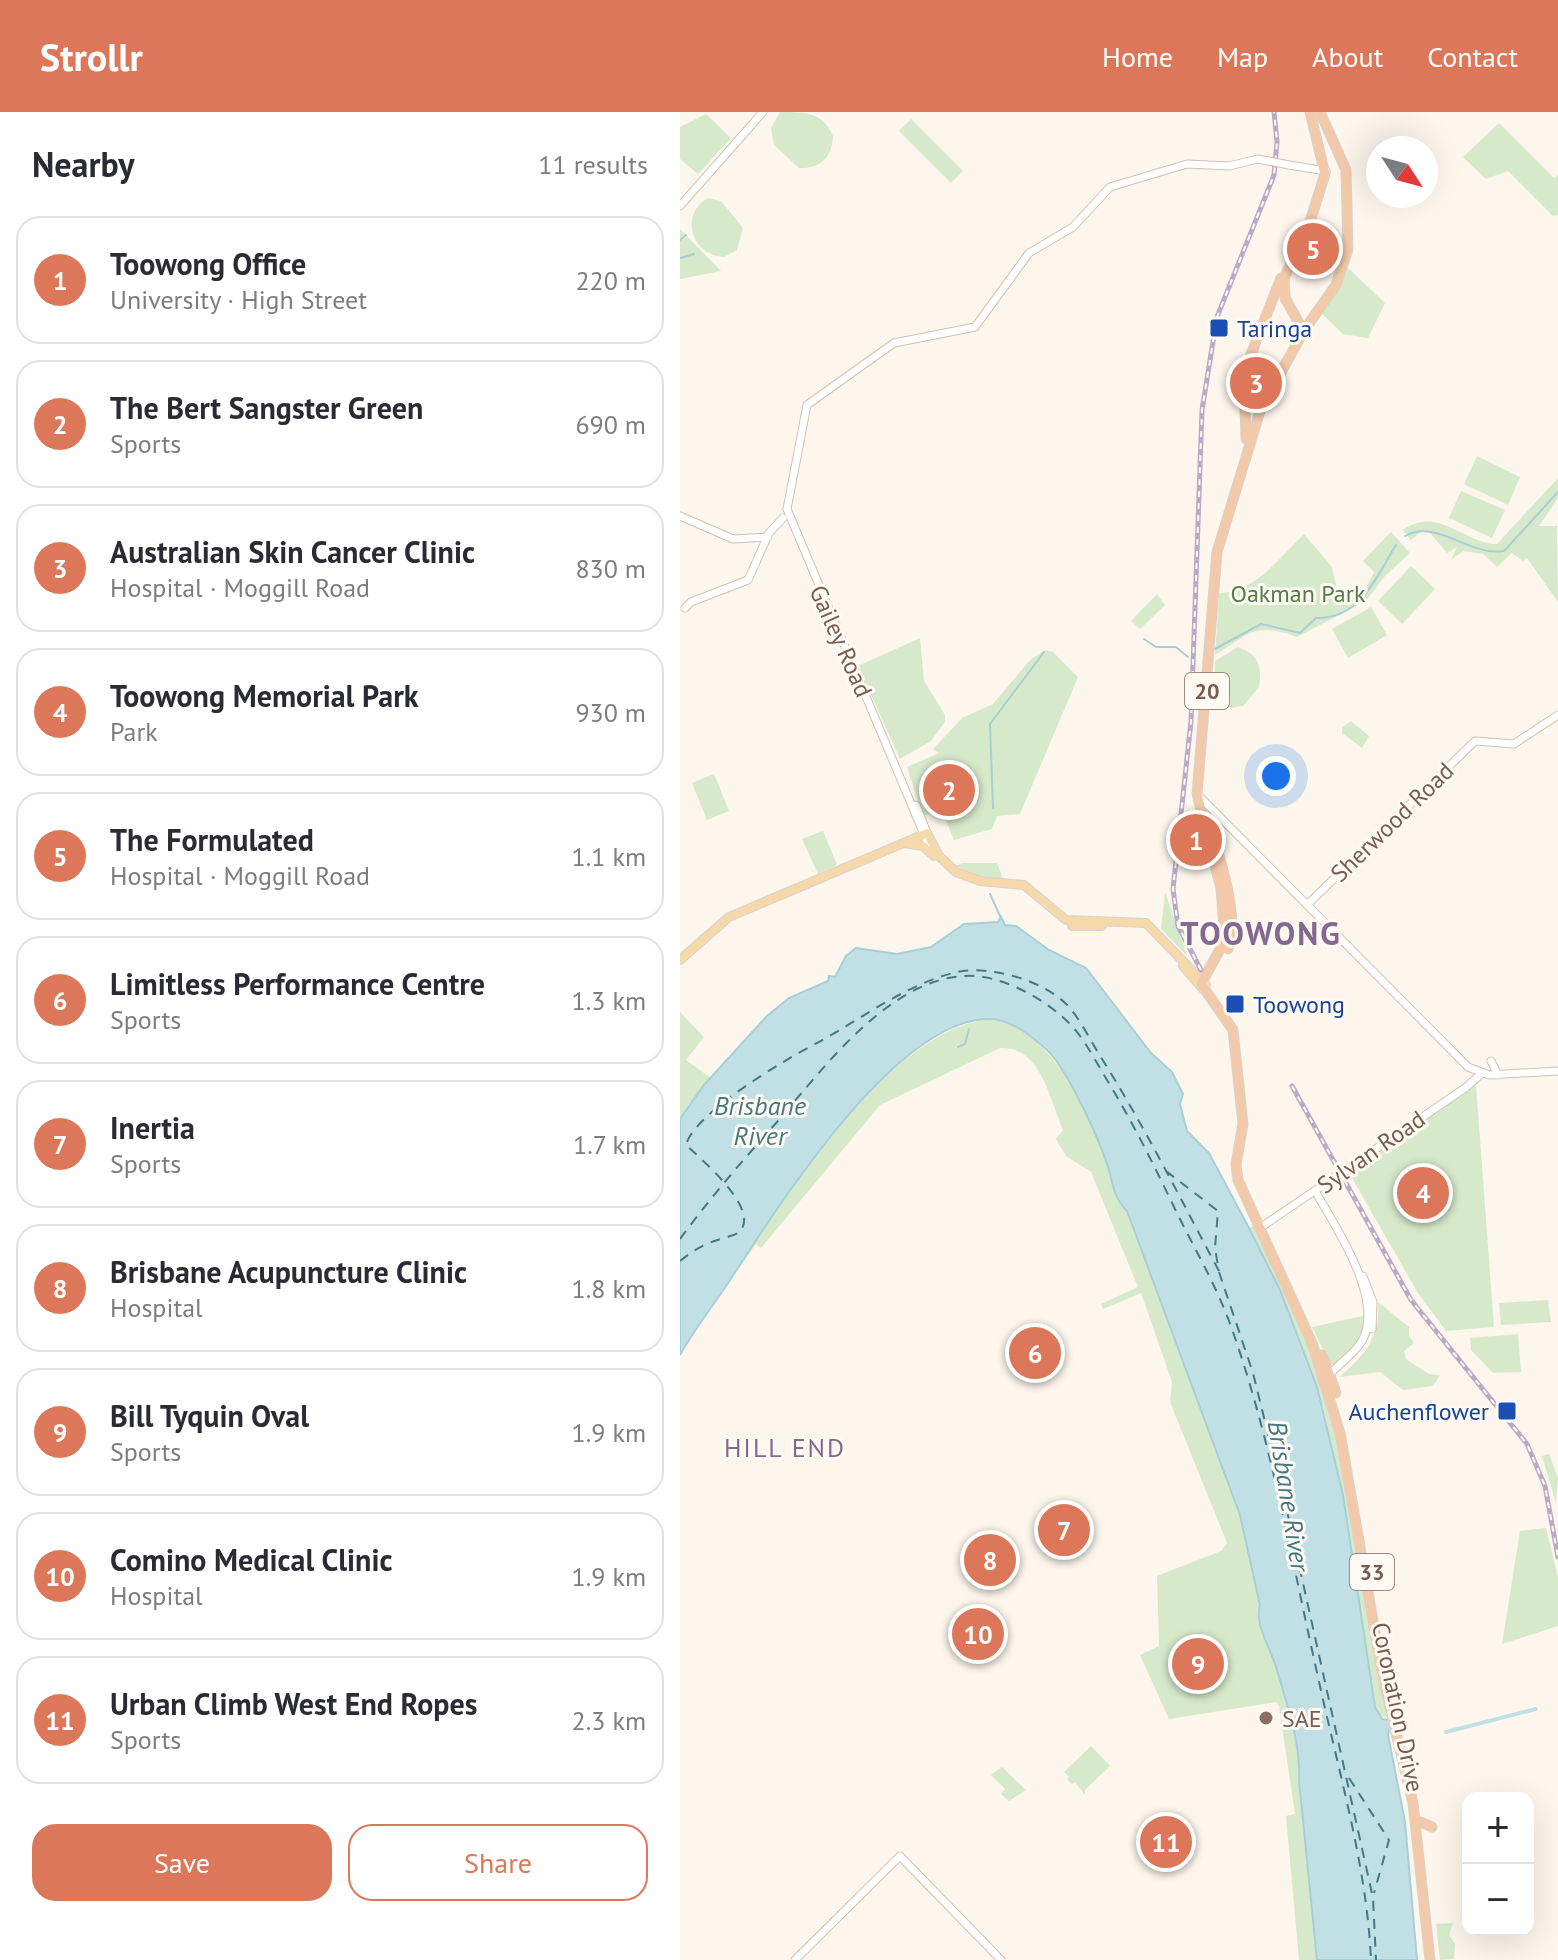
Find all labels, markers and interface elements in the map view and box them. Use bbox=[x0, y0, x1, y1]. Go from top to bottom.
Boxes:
text: Strollr bbox=[40, 32, 143, 81]
text: Home bbox=[1102, 38, 1173, 75]
text: Map bbox=[1217, 38, 1268, 75]
text: About bbox=[1312, 38, 1383, 75]
text: Contact bbox=[1427, 38, 1518, 75]
north arrow bbox=[1366, 136, 1438, 208]
text: Nearby bbox=[32, 142, 134, 186]
text: 11 results bbox=[538, 148, 648, 181]
pin: 5 bbox=[1287, 219, 1339, 279]
text: Toowong Office bbox=[110, 244, 306, 283]
text: 1 bbox=[53, 264, 67, 297]
text: 220 m bbox=[575, 264, 646, 297]
text: University · High Street bbox=[110, 283, 367, 316]
place label: Taringa bbox=[1237, 313, 1312, 344]
marker: Taringa bbox=[1208, 317, 1230, 339]
pin: 3 bbox=[1230, 353, 1282, 413]
text: The Bert Sangster Green bbox=[110, 388, 423, 427]
text: 2 bbox=[53, 408, 67, 441]
text: 690 m bbox=[575, 408, 646, 441]
text: Sports bbox=[110, 427, 181, 460]
text: Australian Skin Cancer Clinic bbox=[110, 532, 475, 571]
text: 3 bbox=[53, 552, 67, 585]
text: 830 m bbox=[575, 552, 646, 585]
text: Hospital · Moggill Road bbox=[110, 571, 370, 604]
park label: Oakman Park bbox=[1231, 578, 1366, 609]
street label: Gailey Road bbox=[803, 580, 879, 702]
road number: 20 bbox=[1185, 673, 1229, 709]
text: Toowong Memorial Park bbox=[110, 676, 418, 715]
text: 4 bbox=[53, 696, 67, 729]
text: 930 m bbox=[575, 696, 646, 729]
text: Park bbox=[110, 715, 158, 748]
street label: Sherwood Road bbox=[1324, 755, 1460, 889]
your location bbox=[1256, 756, 1296, 796]
pin: 2 bbox=[923, 760, 975, 820]
pin: 1 bbox=[1170, 810, 1222, 870]
text: The Formulated bbox=[110, 820, 314, 859]
text: 5 bbox=[53, 840, 67, 873]
text: 1.1 km bbox=[572, 840, 646, 873]
text: Hospital · Moggill Road bbox=[110, 859, 370, 892]
district label: TOOWONG bbox=[1180, 912, 1342, 954]
text: Limitless Performance Centre bbox=[110, 964, 485, 1003]
text: 6 bbox=[53, 984, 67, 1017]
text: 1.3 km bbox=[572, 984, 646, 1017]
place label: Toowong bbox=[1253, 989, 1345, 1020]
marker: Toowong bbox=[1224, 993, 1246, 1015]
text: Sports bbox=[110, 1003, 181, 1036]
water label: Brisbane River bbox=[714, 1089, 806, 1152]
street label: Sylvan Road bbox=[1311, 1104, 1431, 1200]
text: Inertia bbox=[110, 1108, 195, 1147]
text: 7 bbox=[53, 1128, 67, 1161]
text: 1.7 km bbox=[573, 1128, 646, 1161]
text: Sports bbox=[110, 1147, 181, 1180]
pin: 4 bbox=[1397, 1163, 1449, 1223]
text: Brisbane Acupuncture Clinic bbox=[110, 1252, 467, 1291]
text: 8 bbox=[53, 1272, 67, 1305]
text: 1.8 km bbox=[572, 1272, 646, 1305]
text: Hospital bbox=[110, 1291, 203, 1324]
pin: 6 bbox=[1009, 1323, 1061, 1383]
text: Bill Tyquin Oval bbox=[110, 1396, 309, 1435]
place label: Auchenflower bbox=[1348, 1396, 1489, 1427]
marker: Auchenflower bbox=[1496, 1400, 1518, 1422]
text: 9 bbox=[53, 1416, 67, 1449]
text: 1.9 km bbox=[572, 1416, 646, 1449]
water label: Brisbane River bbox=[1261, 1419, 1317, 1575]
district label: HILL END bbox=[724, 1431, 846, 1464]
text: Sports bbox=[110, 1435, 181, 1468]
pin: 7 bbox=[1038, 1500, 1090, 1560]
pin: 8 bbox=[964, 1530, 1016, 1590]
text: Comino Medical Clinic bbox=[110, 1540, 393, 1579]
road number: 33 bbox=[1350, 1554, 1394, 1590]
text: 10 bbox=[45, 1560, 75, 1593]
text: 1.9 km bbox=[572, 1560, 646, 1593]
text: Hospital bbox=[110, 1579, 203, 1612]
pin: 10 bbox=[952, 1604, 1004, 1664]
street label: Coronation Drive bbox=[1365, 1619, 1431, 1795]
pin: 9 bbox=[1172, 1634, 1224, 1694]
text: Urban Climb West End Ropes bbox=[110, 1684, 477, 1723]
place label: SAE bbox=[1282, 1703, 1322, 1734]
text: 11 bbox=[45, 1704, 75, 1737]
text: 2.3 km bbox=[572, 1704, 646, 1737]
marker: SAE bbox=[1257, 1709, 1275, 1727]
text: Sports bbox=[110, 1723, 181, 1756]
map controls bbox=[1462, 1792, 1534, 1936]
button: + bbox=[1462, 1792, 1534, 1864]
pin: 11 bbox=[1140, 1812, 1192, 1872]
button: Save bbox=[32, 1824, 332, 1901]
button: Share bbox=[348, 1824, 648, 1901]
button: − bbox=[1462, 1864, 1534, 1936]

